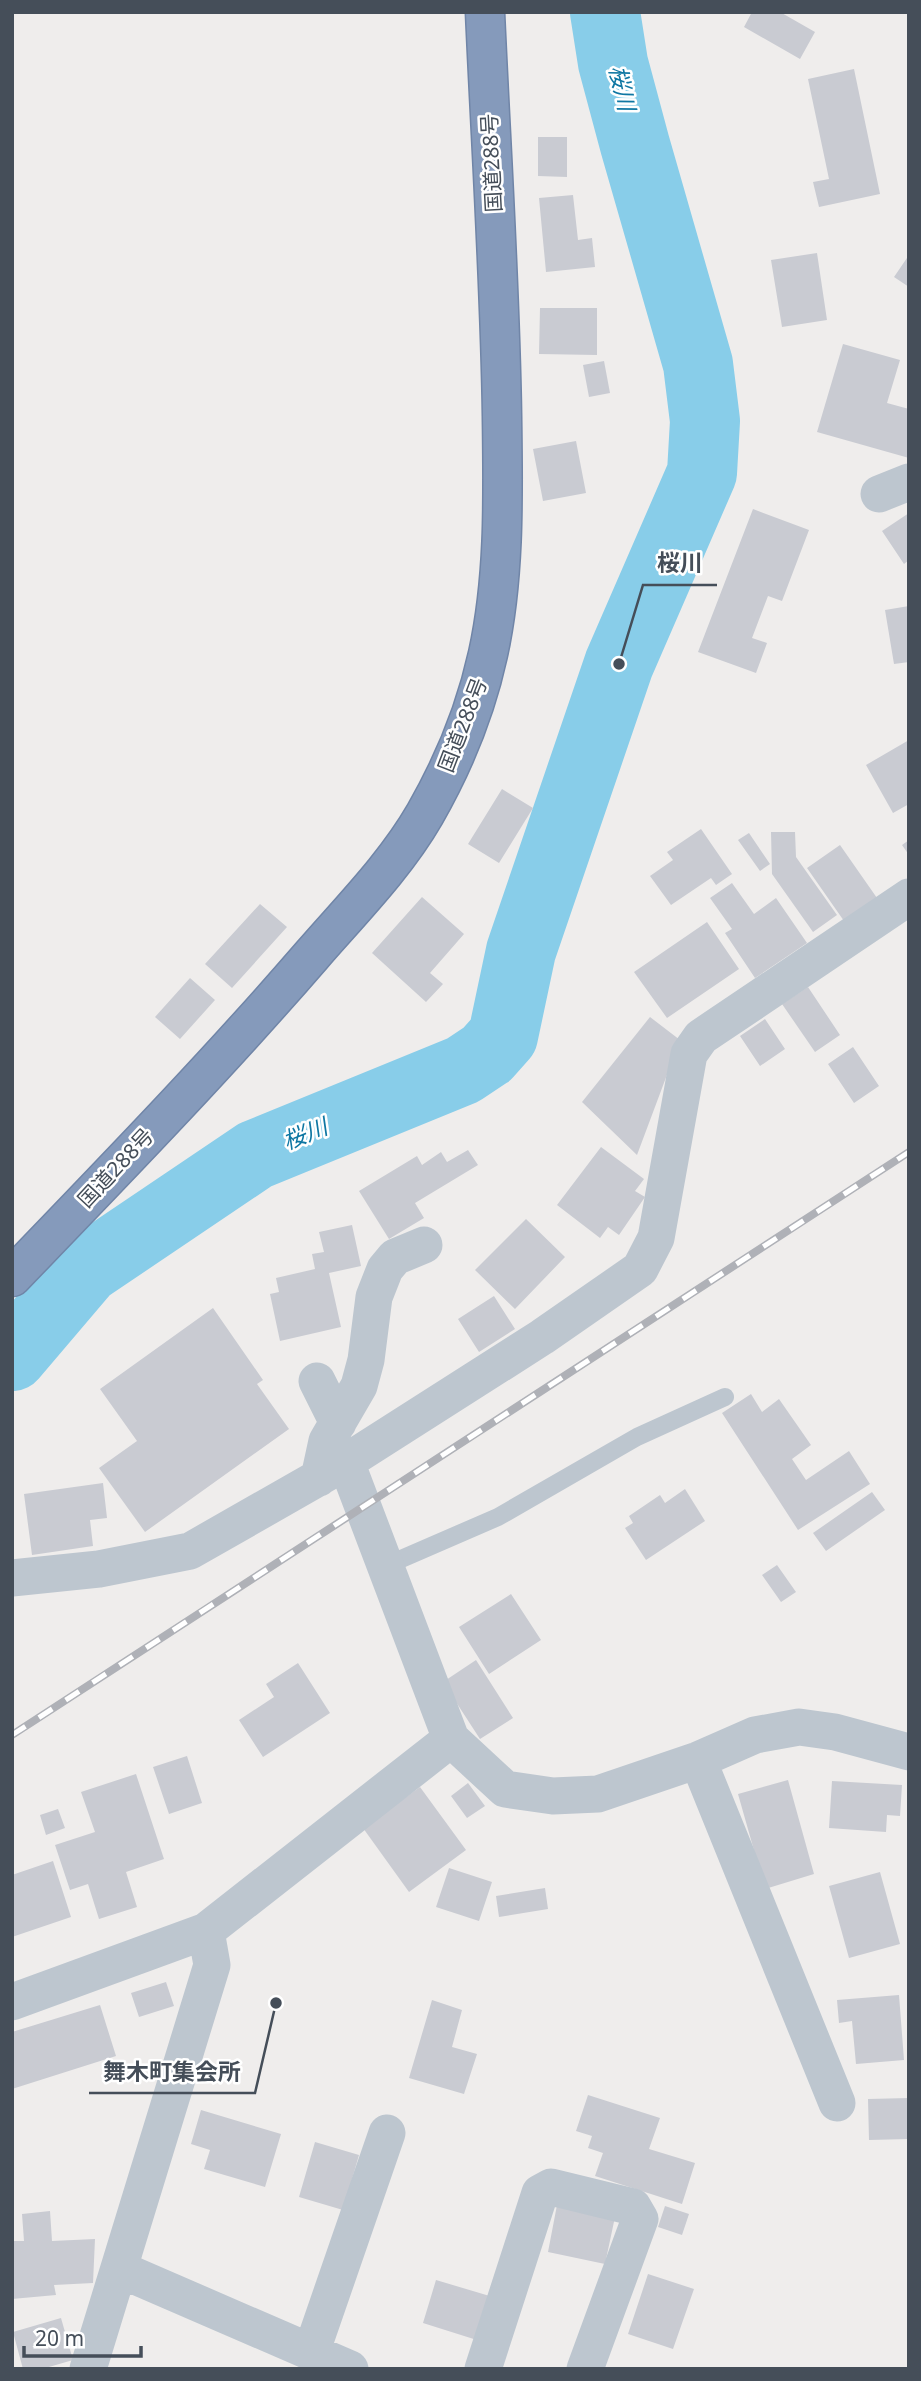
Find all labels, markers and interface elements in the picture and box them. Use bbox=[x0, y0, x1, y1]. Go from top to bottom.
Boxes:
water label: 桜川 bbox=[602, 62, 644, 117]
street label: 国道288号 bbox=[474, 113, 508, 213]
callout: 桜川 bbox=[643, 541, 717, 585]
text: 桜川 bbox=[657, 546, 703, 578]
street label: 国道288号 bbox=[431, 673, 493, 776]
water label: 桜川 bbox=[277, 1108, 335, 1157]
street label: 国道288号 bbox=[71, 1122, 159, 1213]
callout: 舞木町集会所 bbox=[89, 2049, 255, 2093]
text: 舞木町集会所 bbox=[103, 2055, 241, 2087]
scale bar bbox=[24, 2314, 142, 2358]
text: 20 m bbox=[35, 2324, 84, 2352]

